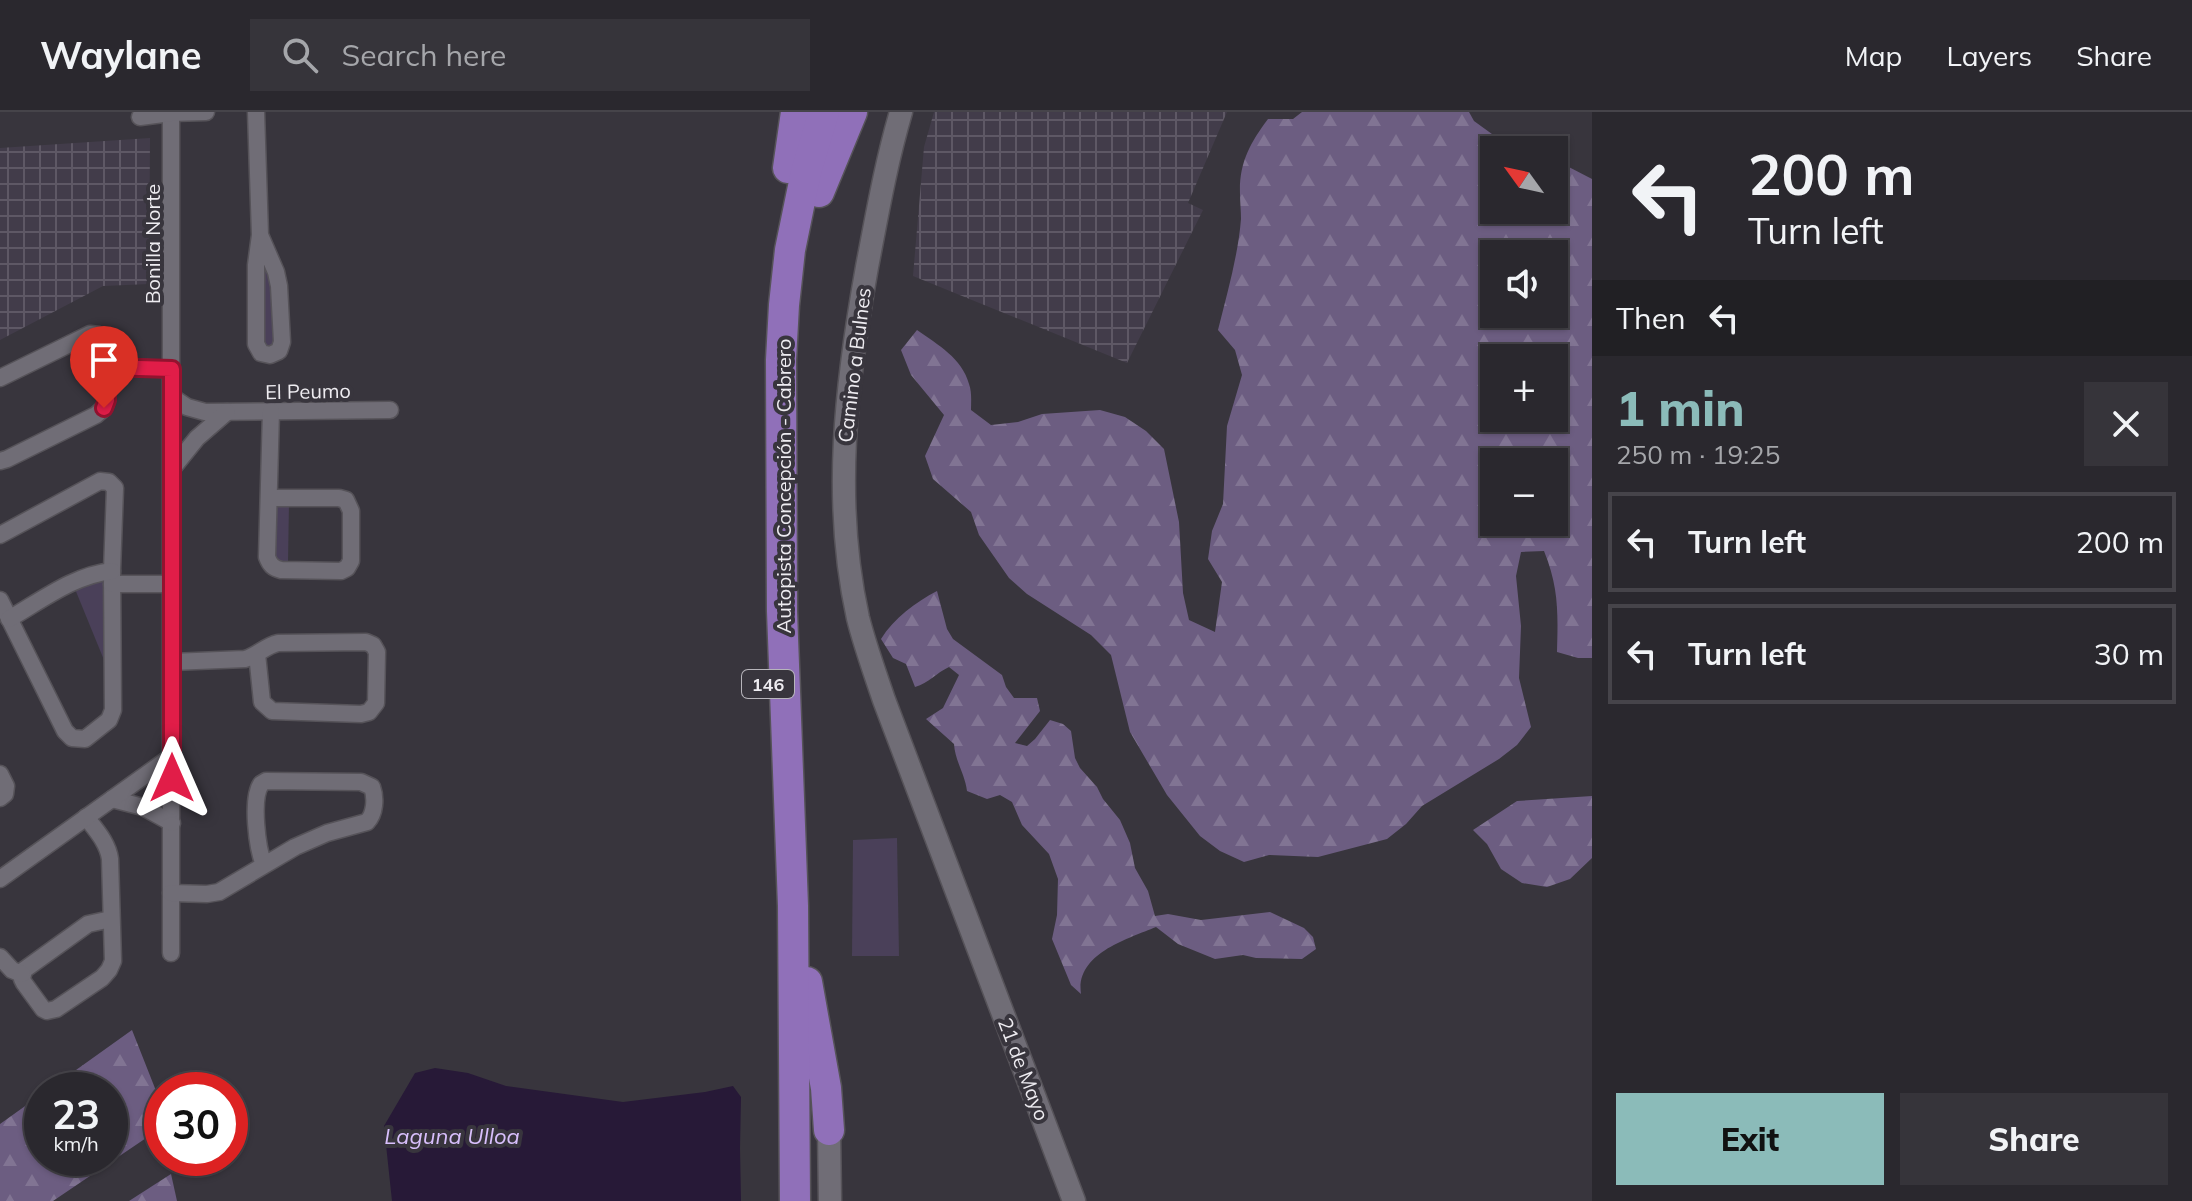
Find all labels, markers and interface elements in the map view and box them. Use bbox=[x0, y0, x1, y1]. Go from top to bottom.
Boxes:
search box bbox=[250, 19, 810, 91]
text: Waylane bbox=[40, 31, 202, 79]
icon: search bbox=[278, 33, 322, 77]
text: Search here bbox=[342, 36, 506, 74]
text: Map bbox=[1845, 38, 1902, 73]
text: Layers bbox=[1946, 38, 2032, 73]
text: Share bbox=[2076, 38, 2152, 73]
north arrow bbox=[1480, 136, 1568, 224]
map controls bbox=[1480, 136, 1568, 536]
text: 200 m bbox=[1748, 139, 1915, 209]
icon: left bbox=[1616, 144, 1720, 248]
street label: Bonilla Norte bbox=[140, 184, 165, 304]
text: Turn left bbox=[1748, 208, 1884, 253]
button: sound bbox=[1480, 240, 1568, 328]
street label: Camino a Bulnes bbox=[832, 286, 876, 444]
icon: left bbox=[1702, 296, 1746, 340]
text: Then bbox=[1616, 299, 1686, 337]
pin bbox=[70, 326, 138, 408]
icon: arrive bbox=[82, 338, 126, 382]
street label: Autopista Concepción - Cabrero bbox=[771, 339, 796, 633]
button: + bbox=[1480, 344, 1568, 432]
street label: El Peumo bbox=[265, 378, 351, 404]
text: 1 min bbox=[1616, 378, 1745, 438]
button: close bbox=[2084, 382, 2168, 466]
text: 250 m · 19:25 bbox=[1616, 438, 1780, 471]
button: − bbox=[1480, 448, 1568, 536]
icon: left bbox=[1620, 520, 1664, 564]
text: Turn left bbox=[1688, 523, 1806, 561]
text: 200 m bbox=[2076, 523, 2164, 561]
icon: left bbox=[1620, 632, 1664, 676]
text: Turn left bbox=[1688, 635, 1806, 673]
text: 30 m bbox=[2094, 635, 2164, 673]
road number: 146 bbox=[742, 670, 794, 698]
position arrow bbox=[130, 736, 214, 820]
street label: 21 de Mayo bbox=[993, 1014, 1055, 1124]
speed limit sign: 30 bbox=[144, 1072, 248, 1176]
text: 23 bbox=[52, 1089, 100, 1139]
button: Exit bbox=[1616, 1093, 1884, 1185]
button: Share bbox=[1900, 1093, 2168, 1185]
water label: Laguna Ulloa bbox=[384, 1122, 520, 1150]
text: km/h bbox=[53, 1131, 99, 1156]

